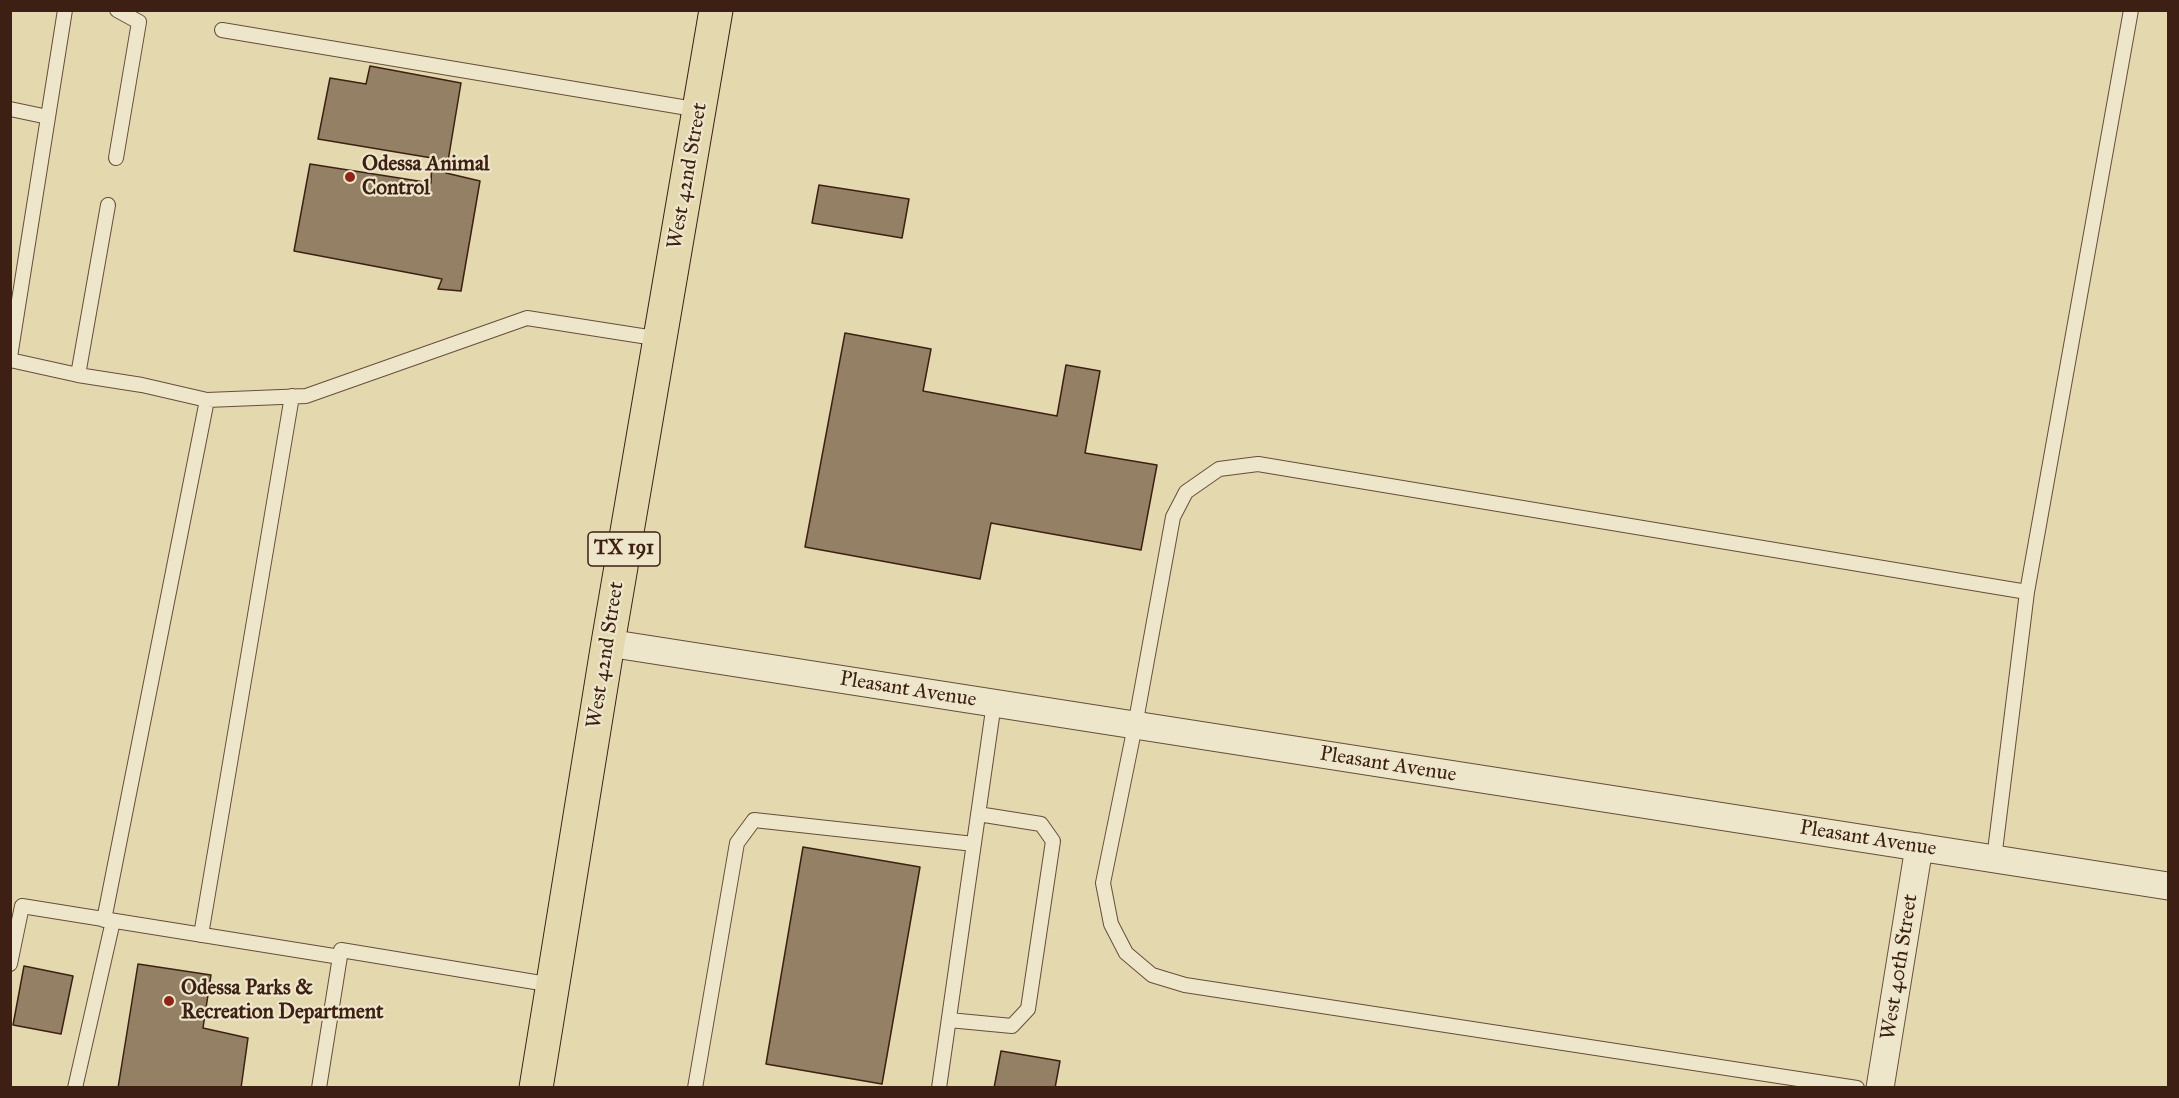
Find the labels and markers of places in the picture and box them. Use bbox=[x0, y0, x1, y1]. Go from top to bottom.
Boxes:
place label: Odessa Animal Control bbox=[362, 152, 489, 202]
marker: Odessa Animal Control bbox=[343, 170, 357, 184]
place label: Odessa Parks & Recreation Department bbox=[181, 976, 383, 1026]
marker: Odessa Parks & Recreation Department bbox=[162, 994, 176, 1008]

